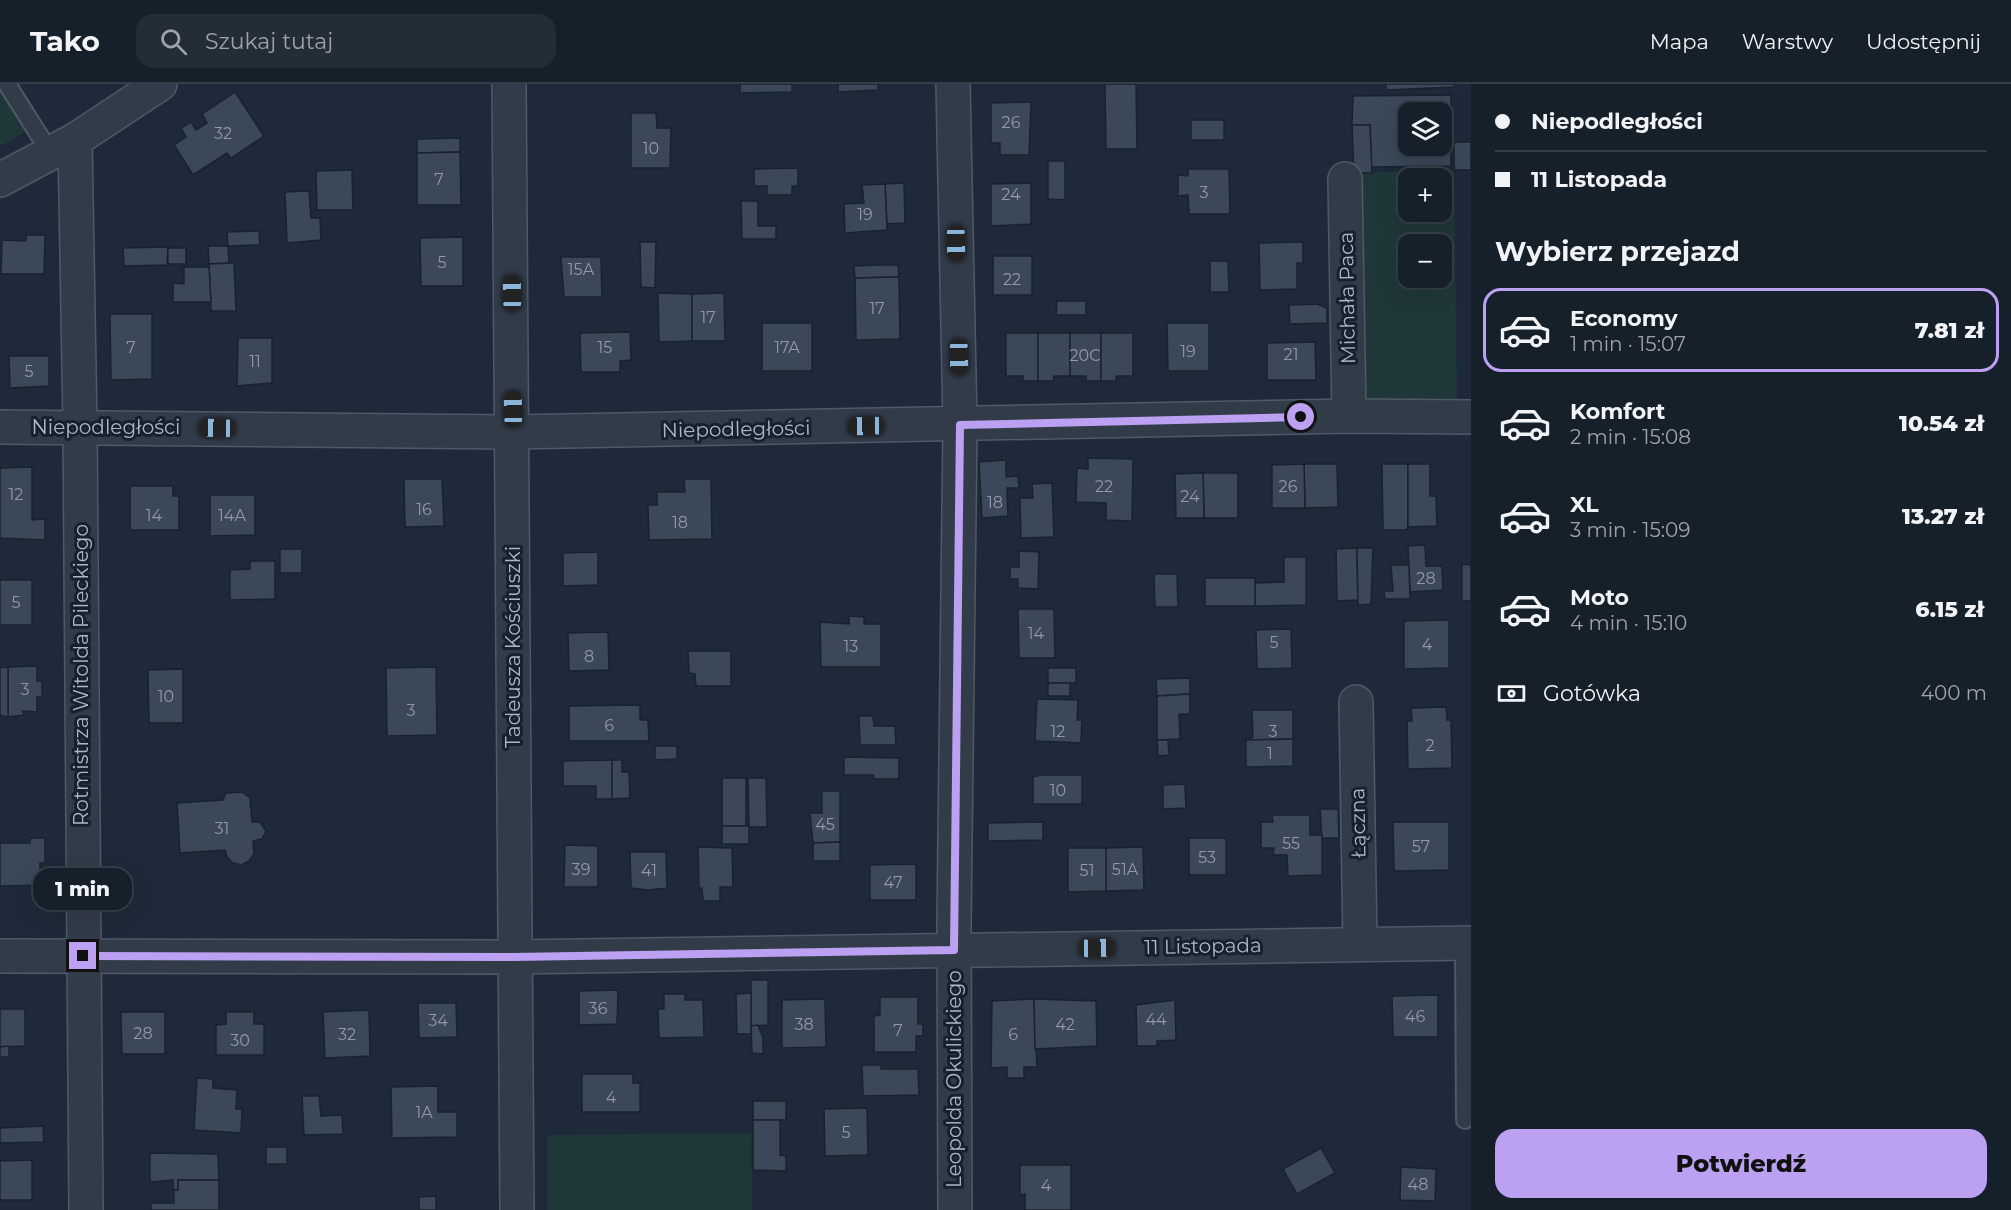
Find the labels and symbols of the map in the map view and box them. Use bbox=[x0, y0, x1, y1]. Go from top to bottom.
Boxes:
house number: 26 bbox=[1002, 113, 1021, 132]
house number: 32 bbox=[214, 124, 232, 143]
house number: 10 bbox=[643, 139, 659, 158]
house number: 7 bbox=[434, 170, 444, 189]
house number: 3 bbox=[1199, 183, 1209, 202]
house number: 24 bbox=[1001, 185, 1021, 204]
house number: 19 bbox=[857, 205, 873, 224]
car bbox=[947, 225, 965, 261]
street label: Michała Paca bbox=[1334, 232, 1360, 364]
house number: 5 bbox=[437, 253, 447, 272]
house number: 15A bbox=[568, 260, 595, 279]
house number: 22 bbox=[1003, 270, 1021, 289]
car bbox=[503, 275, 521, 311]
house number: 17 bbox=[869, 299, 885, 318]
house number: 17 bbox=[700, 308, 716, 327]
house number: 7 bbox=[126, 338, 136, 357]
house number: 15 bbox=[598, 338, 612, 357]
house number: 17A bbox=[774, 338, 800, 357]
car bbox=[950, 339, 968, 375]
house number: 19 bbox=[1180, 342, 1196, 361]
house number: 21 bbox=[1284, 345, 1298, 364]
house number: 20C bbox=[1070, 346, 1101, 365]
house number: 11 bbox=[249, 352, 261, 371]
house number: 5 bbox=[24, 362, 34, 381]
car bbox=[504, 391, 522, 427]
route start bbox=[1287, 403, 1314, 430]
street label: Niepodległości bbox=[32, 415, 180, 439]
street label: Niepodległości bbox=[661, 416, 811, 442]
car bbox=[848, 417, 884, 435]
car bbox=[199, 419, 235, 437]
house number: 22 bbox=[1095, 477, 1113, 496]
house number: 26 bbox=[1279, 477, 1298, 496]
house number: 12 bbox=[9, 485, 23, 504]
house number: 24 bbox=[1180, 487, 1200, 506]
house number: 18 bbox=[987, 493, 1003, 512]
house number: 16 bbox=[416, 500, 432, 519]
house number: 14 bbox=[146, 506, 163, 525]
house number: 14A bbox=[218, 506, 246, 525]
house number: 18 bbox=[672, 513, 688, 532]
street label: Rotmistrza Witolda Pileckiego bbox=[69, 524, 93, 826]
street label: Tadeusza Kościuszki bbox=[501, 546, 525, 748]
house number: 28 bbox=[1416, 569, 1436, 588]
house number: 5 bbox=[11, 593, 21, 612]
house number: 14 bbox=[1028, 624, 1045, 643]
house number: 5 bbox=[1269, 633, 1279, 652]
house number: 4 bbox=[1422, 635, 1433, 654]
house number: 13 bbox=[844, 637, 858, 656]
house number: 8 bbox=[584, 647, 594, 666]
house number: 3 bbox=[20, 680, 30, 699]
house number: 10 bbox=[158, 687, 174, 706]
house number: 3 bbox=[406, 701, 416, 720]
house number: 6 bbox=[604, 716, 614, 735]
house number: 12 bbox=[1051, 722, 1065, 741]
house number: 3 bbox=[1268, 722, 1278, 741]
house number: 2 bbox=[1425, 736, 1435, 755]
house number: 1 bbox=[1267, 744, 1273, 763]
house number: 10 bbox=[1050, 781, 1066, 800]
street label: Łączna bbox=[1345, 788, 1371, 858]
house number: 45 bbox=[815, 815, 835, 834]
house number: 31 bbox=[215, 819, 229, 838]
house number: 55 bbox=[1282, 834, 1300, 853]
house number: 57 bbox=[1412, 837, 1430, 856]
house number: 53 bbox=[1198, 848, 1216, 867]
house number: 39 bbox=[572, 860, 590, 879]
house number: 51A bbox=[1112, 860, 1139, 879]
house number: 41 bbox=[641, 861, 657, 880]
house number: 51 bbox=[1080, 861, 1094, 880]
callout: 1 min bbox=[34, 869, 132, 911]
house number: 47 bbox=[883, 873, 903, 892]
street label: 11 Listopada bbox=[1144, 933, 1262, 959]
car bbox=[1079, 939, 1115, 957]
route end bbox=[69, 942, 96, 969]
street label: Leopolda Okulickiego bbox=[942, 970, 966, 1188]
house number: 36 bbox=[589, 999, 608, 1018]
house number: 46 bbox=[1405, 1007, 1425, 1026]
house number: 44 bbox=[1145, 1010, 1167, 1029]
house number: 34 bbox=[428, 1011, 448, 1030]
house number: 38 bbox=[794, 1015, 814, 1034]
house number: 42 bbox=[1055, 1015, 1075, 1034]
house number: 7 bbox=[893, 1021, 903, 1040]
house number: 28 bbox=[133, 1024, 153, 1043]
house number: 32 bbox=[338, 1025, 356, 1044]
house number: 6 bbox=[1008, 1025, 1018, 1044]
house number: 30 bbox=[230, 1031, 250, 1050]
house number: 4 bbox=[606, 1088, 617, 1107]
house number: 1A bbox=[415, 1103, 433, 1122]
house number: 5 bbox=[841, 1123, 851, 1142]
house number: 48 bbox=[1408, 1175, 1428, 1194]
house number: 4 bbox=[1041, 1176, 1052, 1195]

